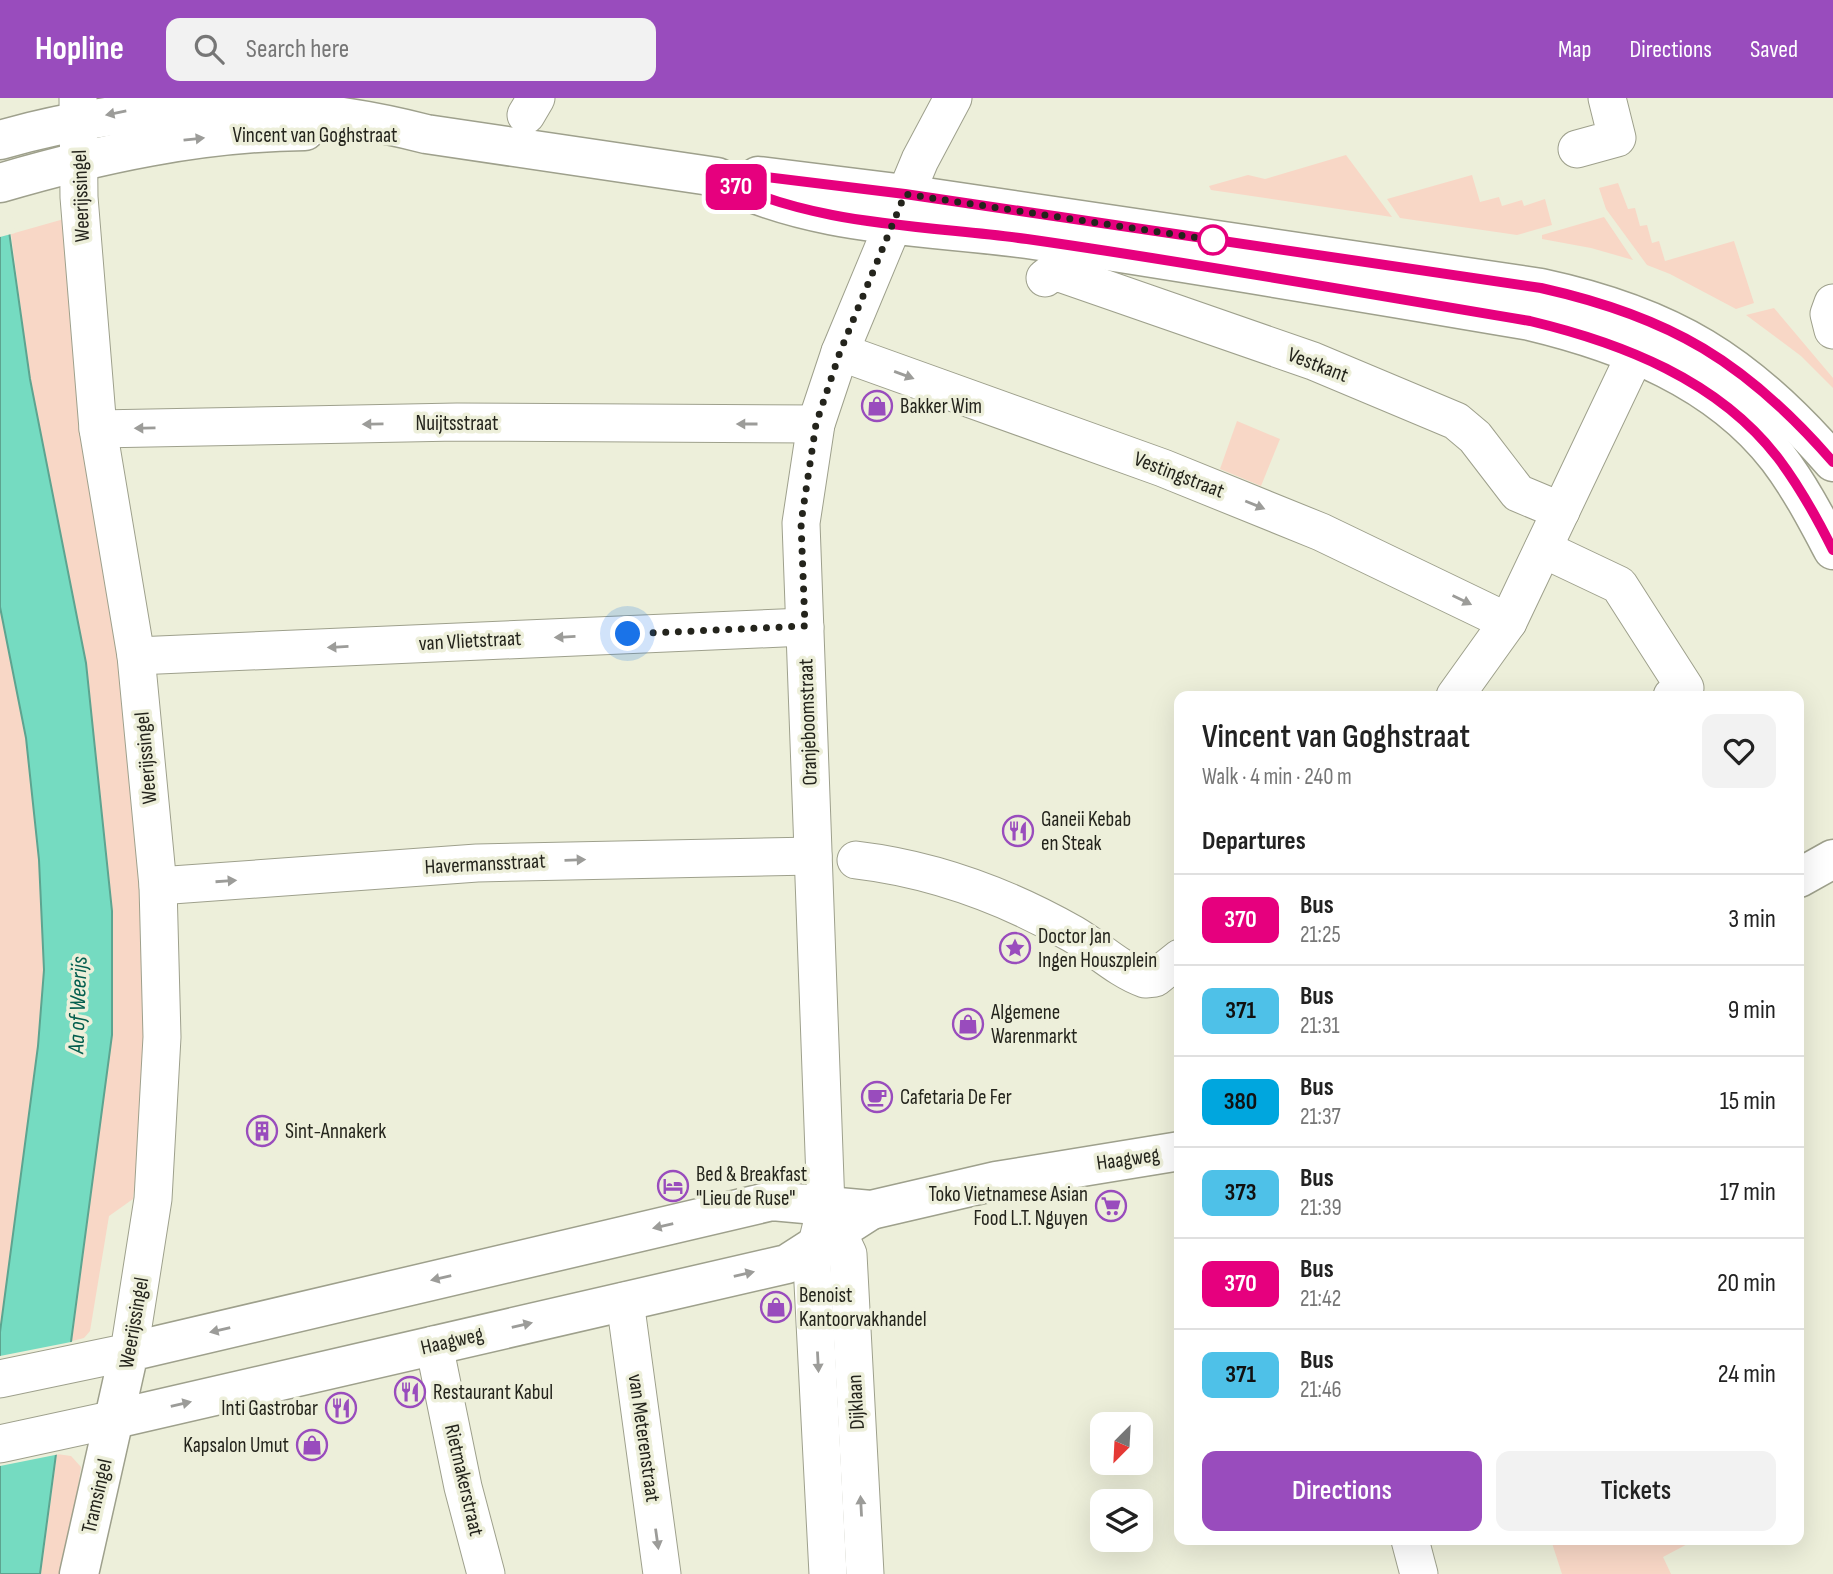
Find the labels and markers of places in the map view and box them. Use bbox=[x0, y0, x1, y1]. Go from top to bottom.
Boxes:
unlabelled marker bbox=[1198, 225, 1228, 255]
shop icon: Bakker Wim bbox=[860, 389, 894, 423]
place label: Bakker Wim bbox=[900, 394, 982, 419]
place label: Ganeii Kebab en Steak bbox=[1041, 807, 1131, 856]
restaurant icon: Ganeii Kebab en Steak bbox=[1001, 814, 1035, 848]
place label: Doctor Jan Ingen Houszplein bbox=[1038, 924, 1157, 973]
place icon: Doctor Jan Ingen Houszplein bbox=[998, 931, 1032, 965]
place label: Algemene Warenmarkt bbox=[990, 1000, 1077, 1049]
shop icon: Algemene Warenmarkt bbox=[951, 1007, 985, 1041]
cafe icon: Cafetaria De Fer bbox=[860, 1080, 894, 1114]
place label: Cafetaria De Fer bbox=[900, 1085, 1012, 1110]
building icon: Sint-Annakerk bbox=[245, 1114, 279, 1148]
place label: Sint-Annakerk bbox=[285, 1119, 386, 1144]
place label: Bed & Breakfast "Lieu de Ruse" bbox=[696, 1162, 807, 1211]
hotel icon: Bed & Breakfast "Lieu de Ruse" bbox=[656, 1169, 690, 1203]
place label: Toko Vietnamese Asian Food L.T. Nguyen bbox=[928, 1182, 1088, 1231]
supermarket icon: Toko Vietnamese Asian Food L.T. Nguyen bbox=[1094, 1189, 1128, 1223]
place label: Benoist Kantoorvakhandel bbox=[799, 1283, 927, 1332]
shop icon: Benoist Kantoorvakhandel bbox=[759, 1290, 793, 1324]
restaurant icon: Restaurant Kabul bbox=[393, 1375, 427, 1409]
place label: Restaurant Kabul bbox=[433, 1380, 553, 1405]
restaurant icon: Inti Gastrobar bbox=[324, 1391, 358, 1425]
place label: Inti Gastrobar bbox=[221, 1396, 318, 1421]
shop icon: Kapsalon Umut bbox=[295, 1428, 329, 1462]
place label: Kapsalon Umut bbox=[183, 1433, 289, 1458]

